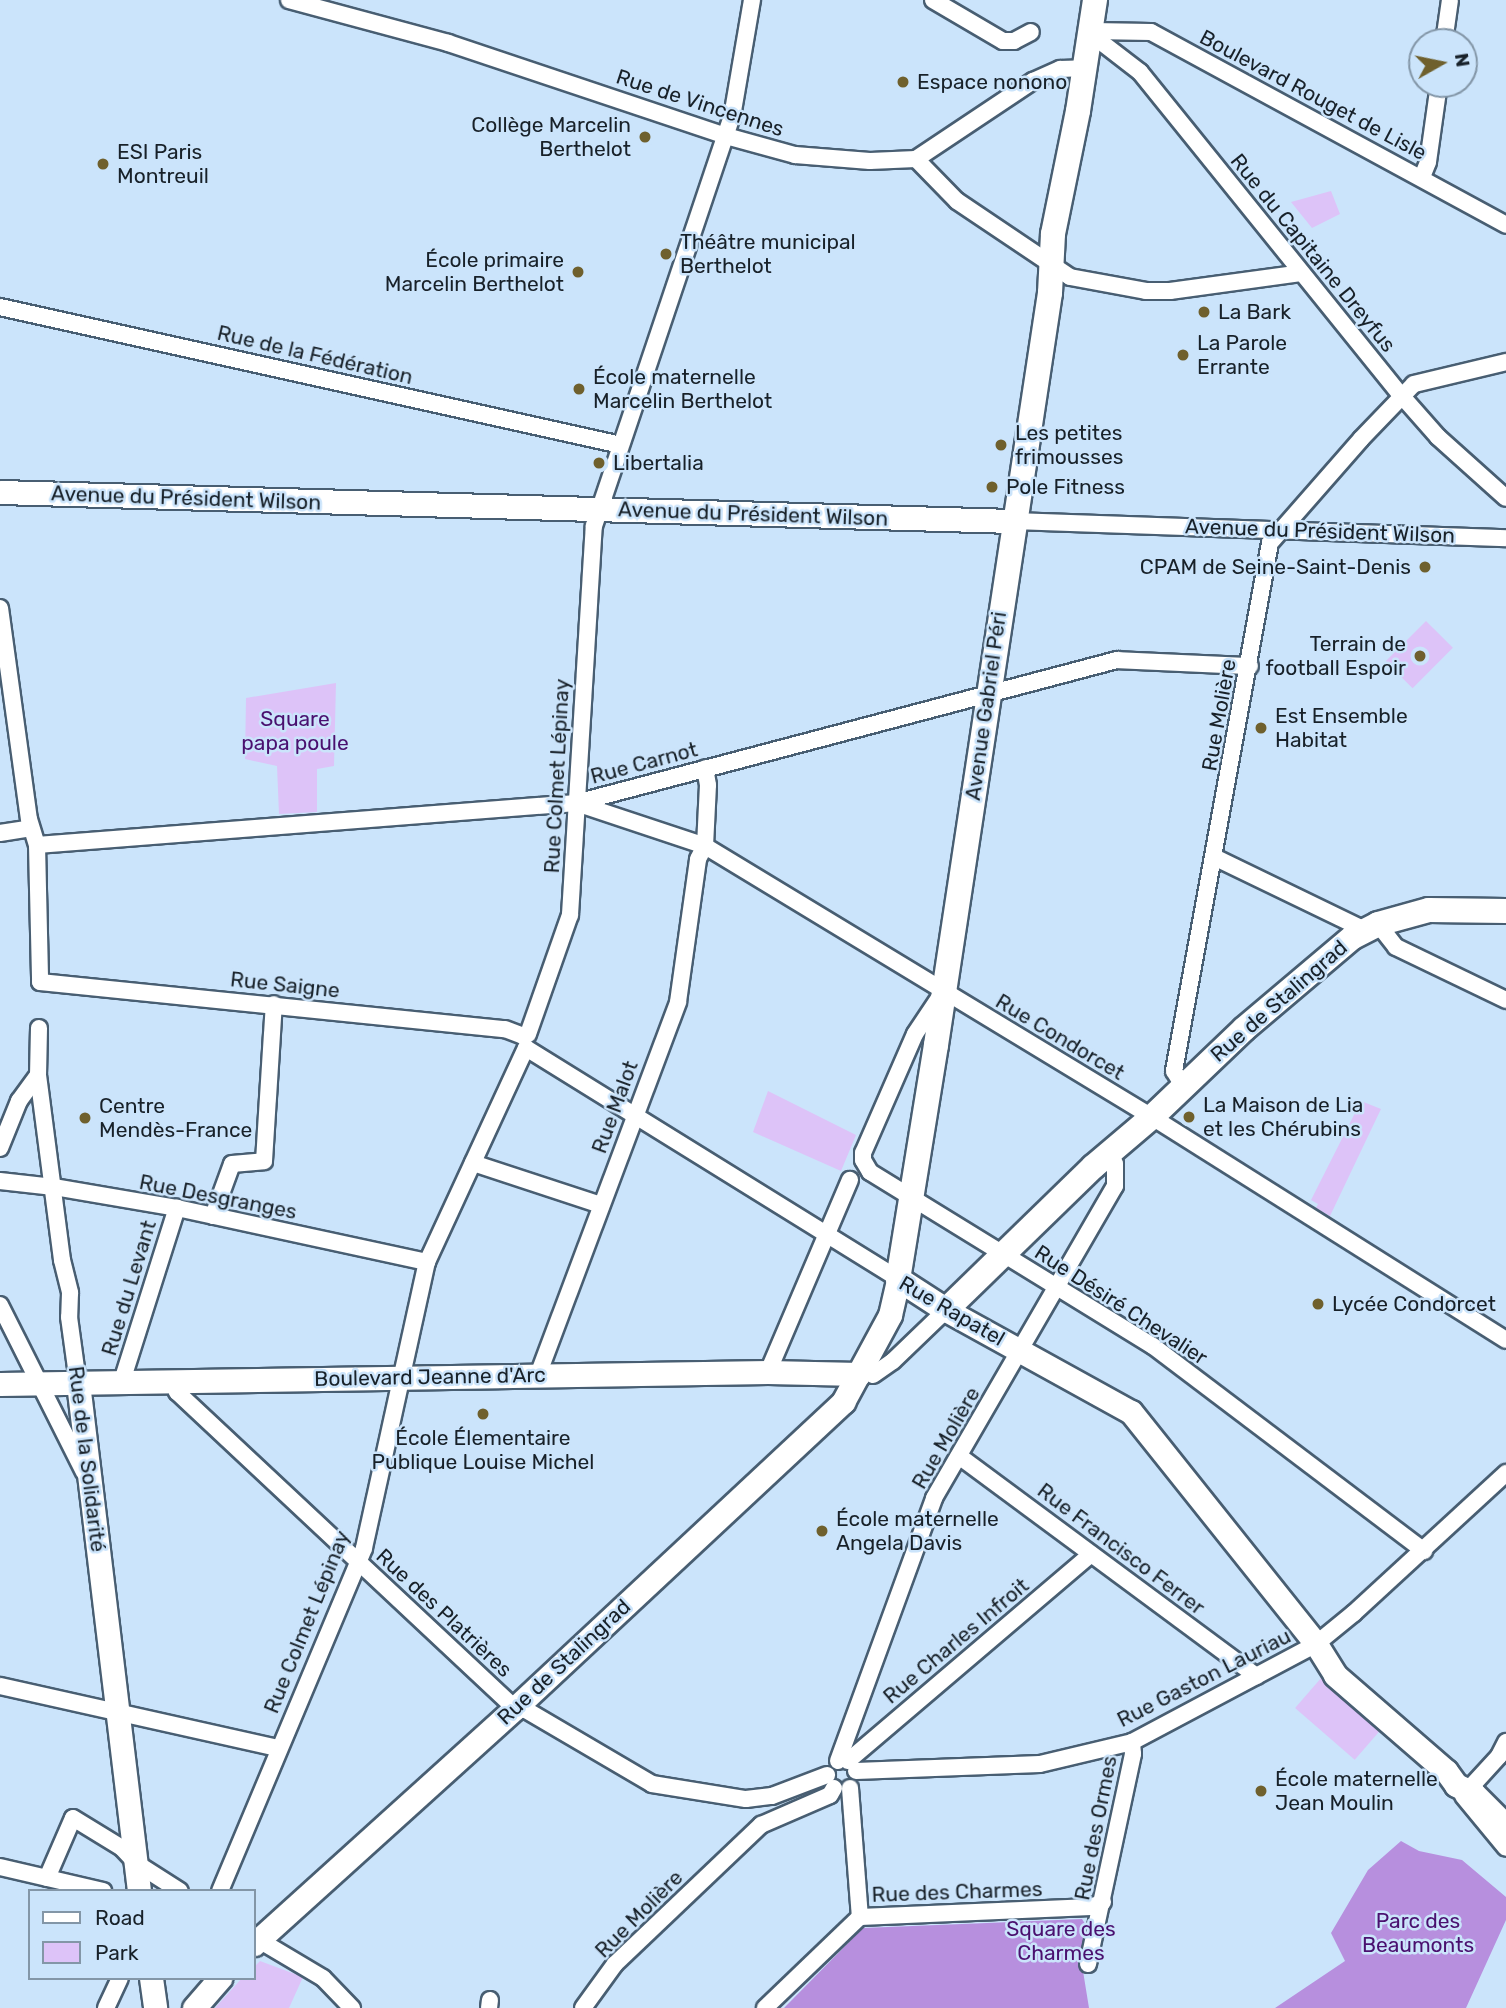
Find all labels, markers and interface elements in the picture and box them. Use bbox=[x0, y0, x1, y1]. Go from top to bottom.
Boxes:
street label: Boulevard Rouget de Lisle bbox=[1195, 24, 1431, 166]
north arrow bbox=[1408, 28, 1478, 98]
text: N bbox=[1450, 51, 1475, 68]
street label: Rue de Vincennes bbox=[613, 64, 787, 142]
place label: Espace nonono bbox=[917, 69, 1067, 95]
marker: Espace nonono bbox=[895, 74, 911, 90]
place label: Collège Marcelin Berthelot bbox=[471, 112, 631, 162]
marker: Collège Marcelin Berthelot bbox=[637, 129, 653, 145]
place label: ESI Paris Montreuil bbox=[117, 139, 209, 189]
street label: Rue du Capitaine Dreyfus bbox=[1225, 149, 1401, 357]
marker: ESI Paris Montreuil bbox=[95, 156, 111, 172]
place label: Théâtre municipal Berthelot bbox=[680, 229, 856, 279]
marker: Théâtre municipal Berthelot bbox=[658, 246, 674, 262]
place label: École primaire Marcelin Berthelot bbox=[385, 247, 564, 297]
marker: École primaire Marcelin Berthelot bbox=[570, 264, 586, 280]
place label: La Bark bbox=[1218, 299, 1291, 325]
marker: La Bark bbox=[1196, 304, 1212, 320]
street label: Rue de la Fédération bbox=[215, 320, 415, 390]
place label: La Parole Errante bbox=[1197, 330, 1287, 380]
marker: La Parole Errante bbox=[1175, 347, 1191, 363]
place label: École maternelle Marcelin Berthelot bbox=[593, 364, 772, 414]
marker: École maternelle Marcelin Berthelot bbox=[571, 381, 587, 397]
place label: Les petites frimousses bbox=[1015, 420, 1123, 470]
marker: Les petites frimousses bbox=[993, 437, 1009, 453]
place label: Libertalia bbox=[613, 450, 704, 476]
marker: Libertalia bbox=[591, 455, 607, 471]
place label: Pole Fitness bbox=[1006, 474, 1125, 500]
marker: Pole Fitness bbox=[984, 479, 1000, 495]
street label: Avenue du Président Wilson bbox=[50, 481, 322, 515]
street label: Avenue du Président Wilson bbox=[617, 497, 889, 531]
street label: Avenue du Président Wilson bbox=[1184, 514, 1456, 548]
place label: CPAM de Seine-Saint-Denis bbox=[1140, 554, 1411, 580]
marker: CPAM de Seine-Saint-Denis bbox=[1417, 559, 1433, 575]
street label: Avenue Gabriel Péri bbox=[960, 610, 1012, 802]
place label: Terrain de football Espoir bbox=[1265, 631, 1406, 681]
marker: Terrain de football Espoir bbox=[1412, 648, 1428, 664]
street label: Rue Molière bbox=[1197, 657, 1241, 773]
street label: Rue Colmet Lépinay bbox=[539, 678, 575, 874]
place label: Est Ensemble Habitat bbox=[1275, 703, 1408, 753]
park label: Square papa poule bbox=[241, 706, 349, 756]
marker: Est Ensemble Habitat bbox=[1253, 720, 1269, 736]
street label: Rue Carnot bbox=[588, 737, 700, 789]
street label: Rue de Stalingrad bbox=[1205, 935, 1353, 1067]
street label: Rue Saigne bbox=[229, 967, 341, 1003]
street label: Rue Condorcet bbox=[991, 989, 1129, 1085]
street label: Rue Malot bbox=[587, 1057, 643, 1157]
place label: La Maison de Lia et les Chérubins bbox=[1203, 1092, 1363, 1142]
place label: Centre Mendès-France bbox=[99, 1093, 252, 1143]
marker: La Maison de Lia et les Chérubins bbox=[1181, 1109, 1197, 1125]
marker: Centre Mendès-France bbox=[77, 1110, 93, 1126]
street label: Rue Desgranges bbox=[137, 1169, 299, 1225]
street label: Rue du Levant bbox=[96, 1217, 162, 1359]
street label: Rue Désiré Chevalier bbox=[1030, 1240, 1212, 1370]
street label: Rue Rapatel bbox=[895, 1271, 1009, 1351]
place label: Lycée Condorcet bbox=[1332, 1291, 1496, 1317]
marker: Lycée Condorcet bbox=[1310, 1296, 1326, 1312]
street label: Boulevard Jeanne d'Arc bbox=[314, 1362, 546, 1392]
street label: Rue de la Solidarité bbox=[63, 1365, 111, 1553]
street label: Rue Molière bbox=[907, 1383, 985, 1493]
marker: École Élementaire Publique Louise Michel bbox=[475, 1406, 491, 1422]
place label: École Élementaire Publique Louise Michel bbox=[372, 1425, 594, 1475]
street label: Rue Francisco Ferrer bbox=[1032, 1478, 1210, 1620]
place label: École maternelle Angela Davis bbox=[836, 1506, 999, 1556]
marker: École maternelle Angela Davis bbox=[814, 1523, 830, 1539]
street label: Rue Colmet Lépinay bbox=[259, 1527, 355, 1717]
street label: Rue des Platrières bbox=[371, 1544, 517, 1682]
street label: Rue Charles Infroit bbox=[878, 1573, 1034, 1709]
street label: Rue de Stalingrad bbox=[492, 1594, 636, 1730]
street label: Rue Gaston Lauriau bbox=[1113, 1623, 1295, 1733]
street label: Rue des Ormes bbox=[1070, 1754, 1122, 1902]
place label: École maternelle Jean Moulin bbox=[1275, 1766, 1438, 1816]
marker: École maternelle Jean Moulin bbox=[1253, 1783, 1269, 1799]
street label: Rue Molière bbox=[590, 1865, 688, 1963]
street label: Rue des Charmes bbox=[871, 1876, 1043, 1908]
legend bbox=[28, 1889, 256, 1980]
text: Road bbox=[95, 1905, 145, 1930]
park label: Parc des Beaumonts bbox=[1362, 1908, 1474, 1958]
park label: Square des Charmes bbox=[1006, 1916, 1116, 1966]
text: Park bbox=[95, 1940, 139, 1965]

